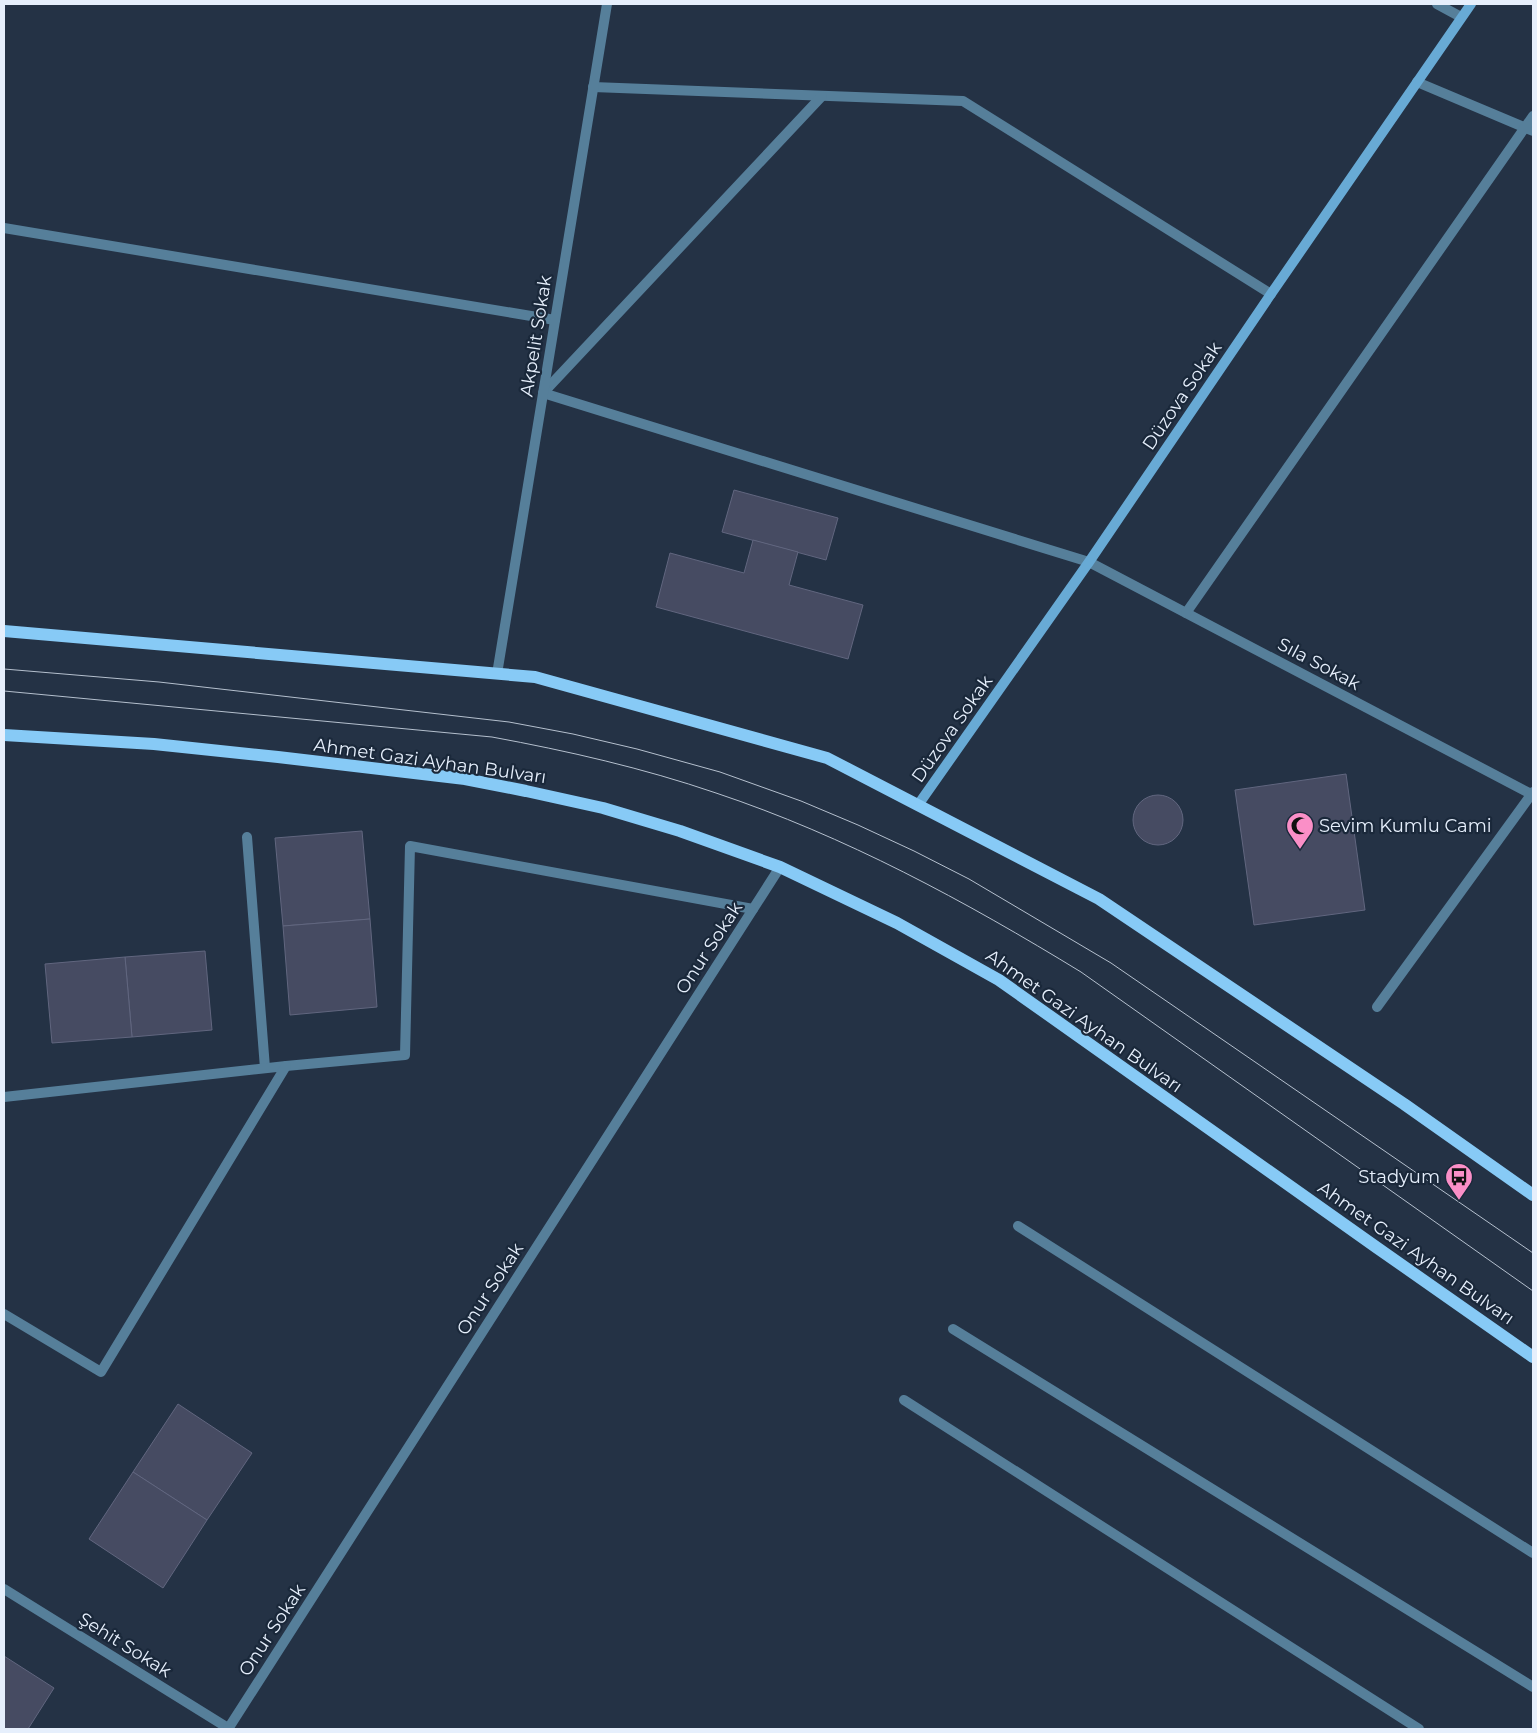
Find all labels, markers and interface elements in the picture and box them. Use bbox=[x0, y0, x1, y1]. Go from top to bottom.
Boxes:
street label: Akpelit Sokak bbox=[516, 274, 556, 398]
street label: Düzova Sokak bbox=[1138, 337, 1227, 454]
street label: Sıla Sokak bbox=[1274, 633, 1364, 695]
street label: Düzova Sokak bbox=[907, 671, 997, 787]
street label: Ahmet Gazi Ayhan Bulvarı bbox=[312, 734, 548, 788]
mosque icon: Sevim Kumlu Cami bbox=[1285, 811, 1315, 850]
place label: Sevim Kumlu Cami bbox=[1319, 815, 1492, 837]
street label: Onur Sokak bbox=[671, 898, 747, 998]
street label: Ahmet Gazi Ayhan Bulvarı bbox=[982, 945, 1186, 1097]
bus stop icon: Stadyum bbox=[1444, 1162, 1474, 1201]
place label: Stadyum bbox=[1358, 1166, 1440, 1188]
street label: Ahmet Gazi Ayhan Bulvarı bbox=[1314, 1177, 1518, 1329]
street label: Onur Sokak bbox=[452, 1239, 528, 1339]
street label: Onur Sokak bbox=[234, 1580, 310, 1680]
street label: Şehit Sokak bbox=[75, 1608, 176, 1682]

